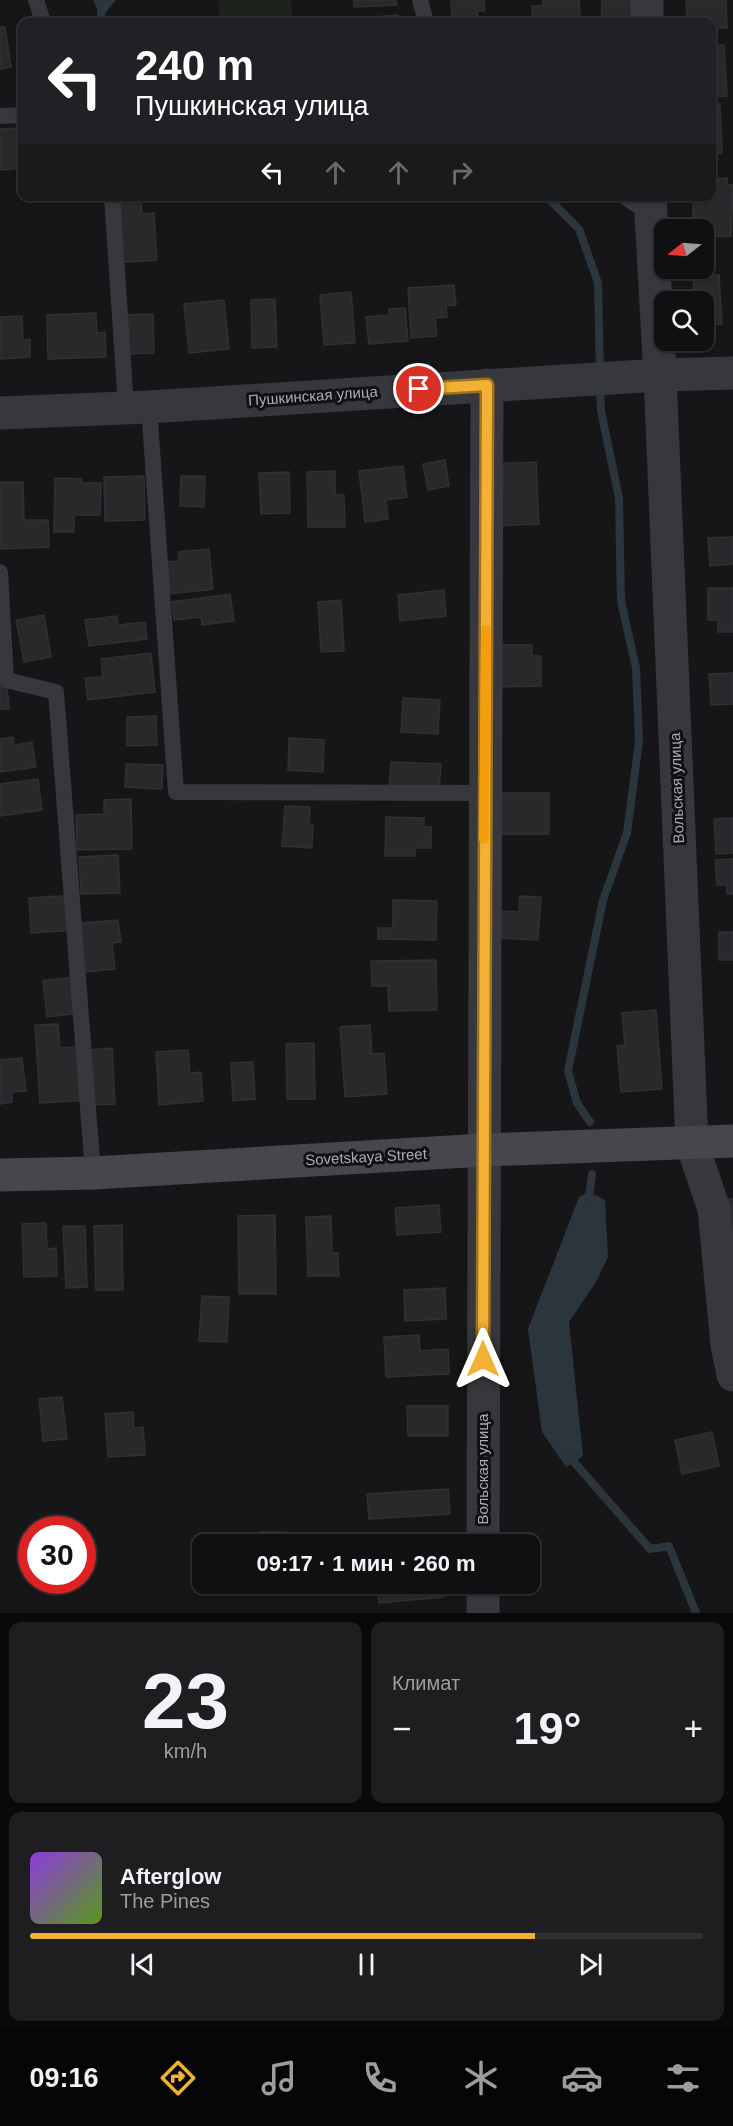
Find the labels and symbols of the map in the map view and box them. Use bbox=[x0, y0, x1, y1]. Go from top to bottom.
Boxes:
north arrow bbox=[654, 219, 714, 279]
pin bbox=[393, 363, 444, 414]
street label: Пушкинская улица bbox=[248, 382, 379, 409]
street label: Вольская улица bbox=[666, 732, 687, 844]
street label: Sovetskaya Street bbox=[305, 1145, 428, 1168]
position arrow bbox=[451, 1327, 515, 1391]
street label: Вольская улица bbox=[474, 1413, 491, 1524]
speed limit sign: 30 bbox=[18, 1516, 96, 1594]

